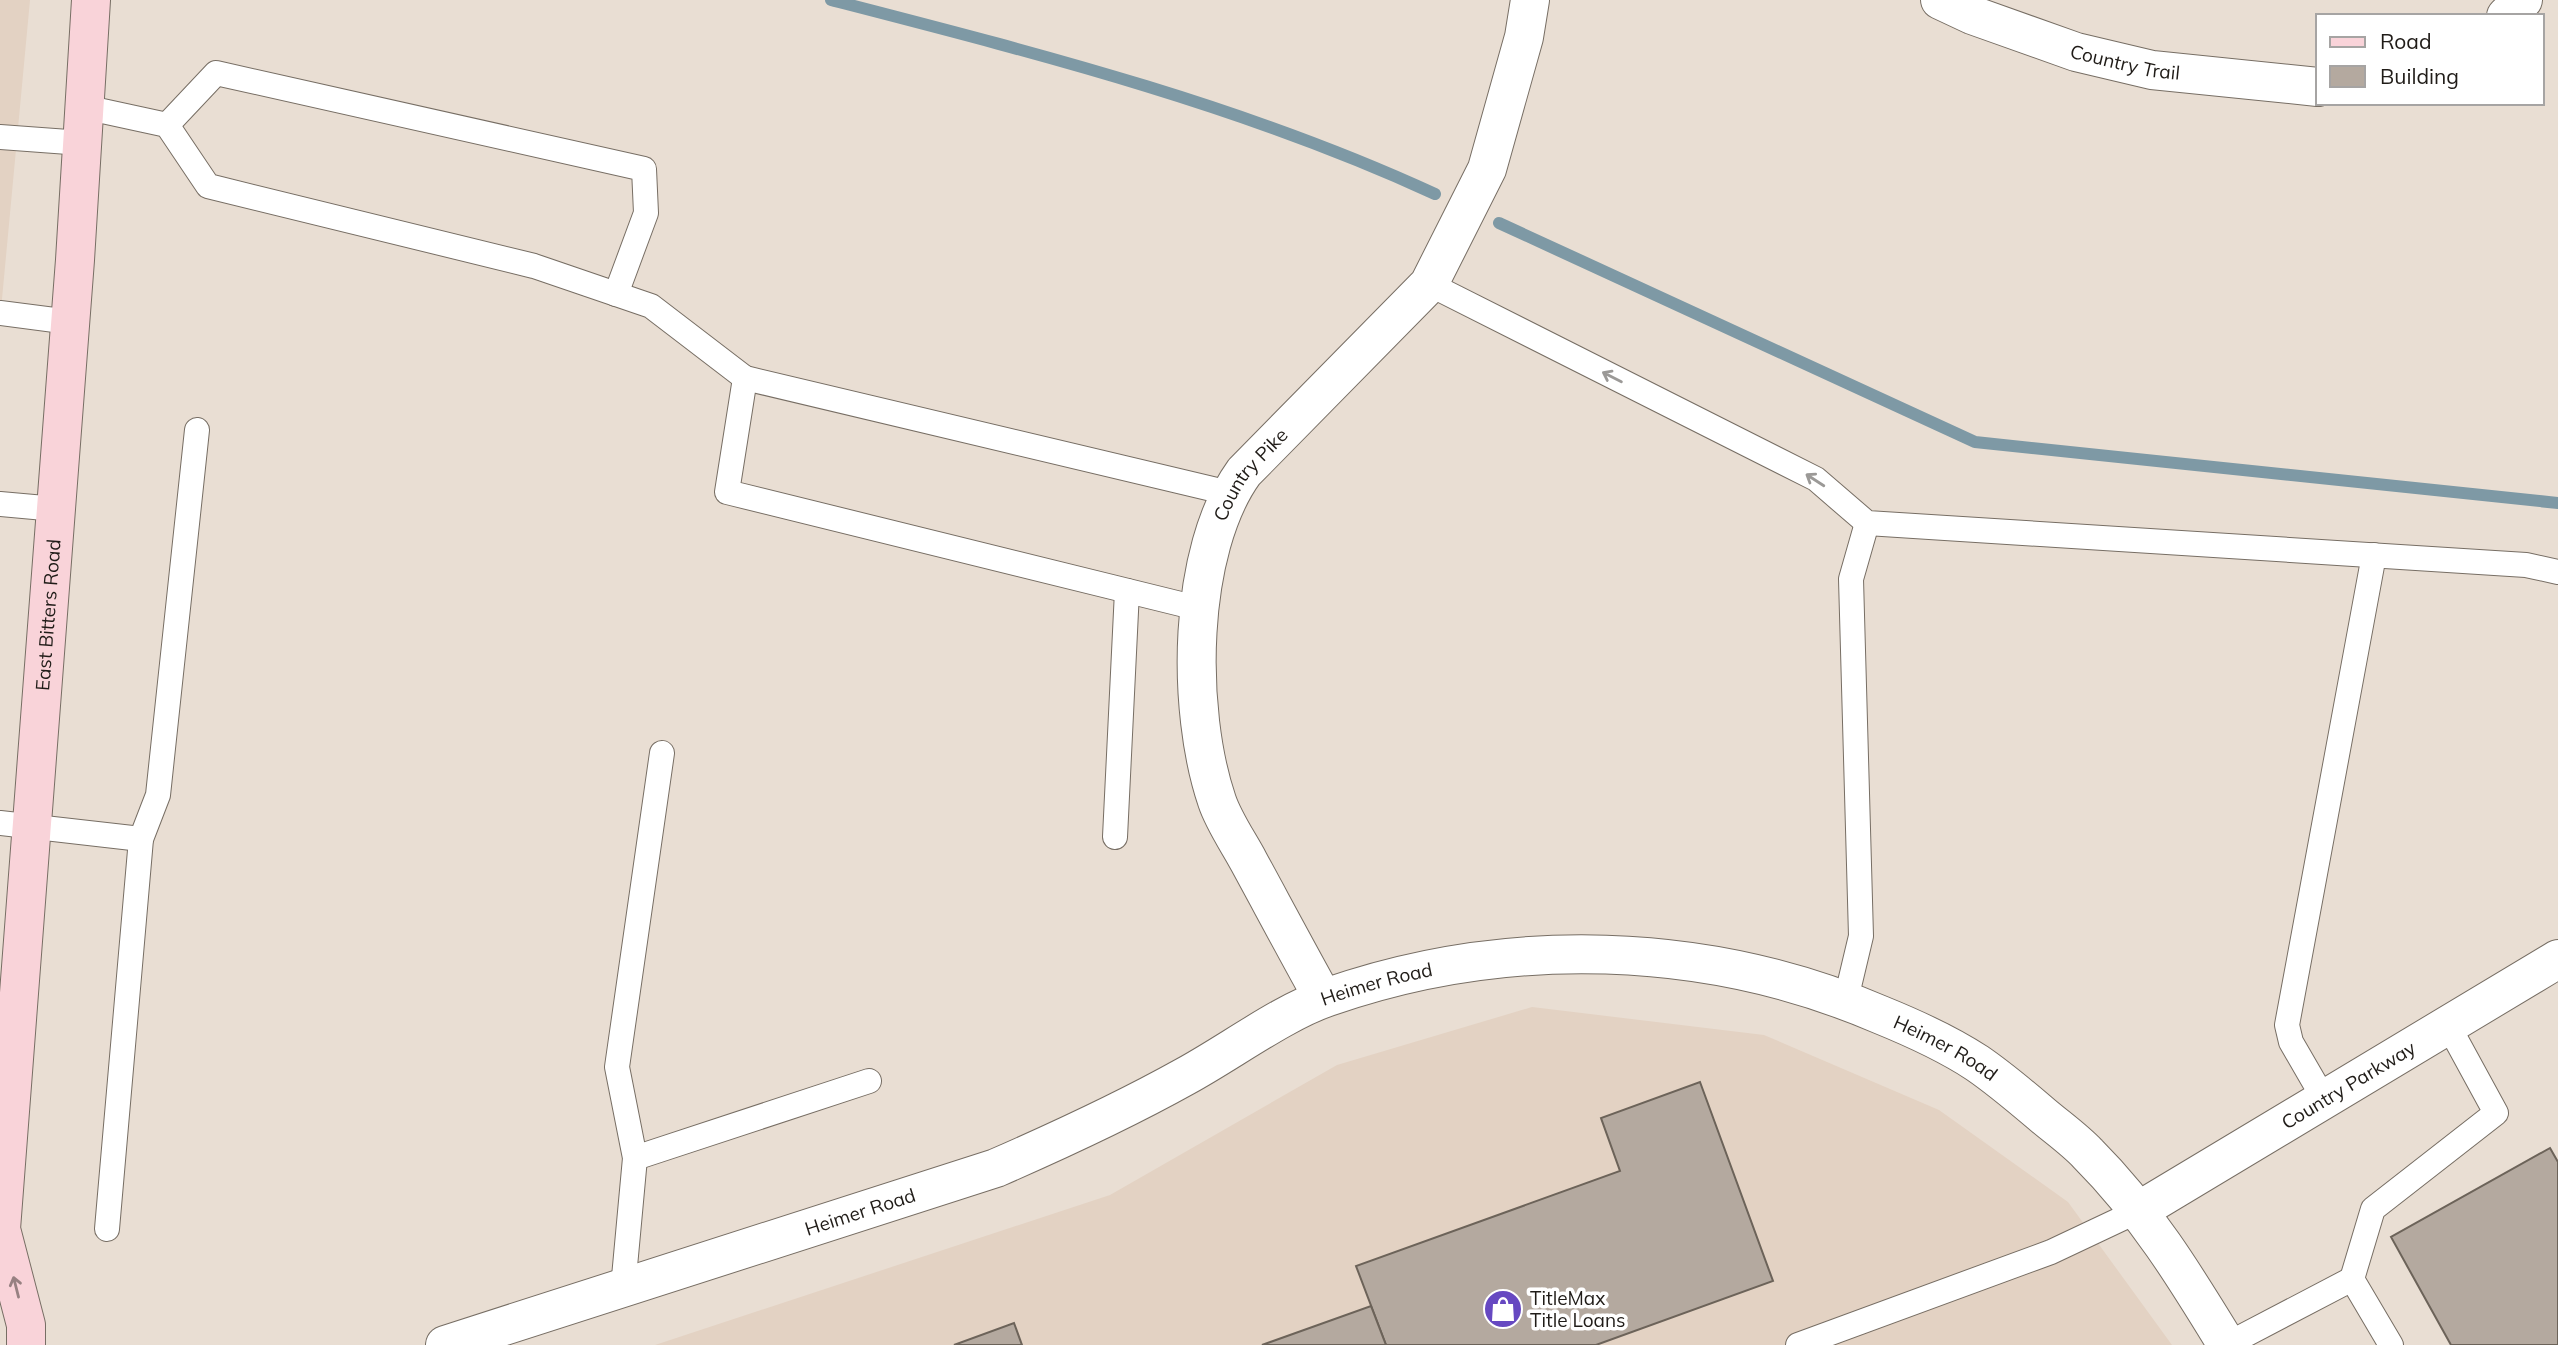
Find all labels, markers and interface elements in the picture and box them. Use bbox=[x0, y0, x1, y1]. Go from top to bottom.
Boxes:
legend bbox=[2316, 14, 2544, 105]
text: Road bbox=[2380, 28, 2431, 54]
street label: Country Trail bbox=[2068, 39, 2181, 85]
text: Building bbox=[2380, 63, 2459, 89]
one-way arrow bbox=[1602, 369, 1623, 383]
street label: Country Pike bbox=[1208, 423, 1293, 524]
one-way arrow bbox=[1805, 472, 1825, 486]
street label: East Bitters Road bbox=[30, 538, 66, 692]
street label: Heimer Road bbox=[1317, 957, 1434, 1011]
street label: Heimer Road bbox=[1890, 1010, 2002, 1086]
street label: Country Parkway bbox=[2277, 1036, 2420, 1134]
street label: Heimer Road bbox=[802, 1183, 919, 1241]
one-way arrow bbox=[9, 1276, 22, 1298]
place label: TitleMax Title Loans bbox=[1530, 1286, 1626, 1332]
shop icon: TitleMax Title Loans bbox=[1482, 1288, 1524, 1330]

